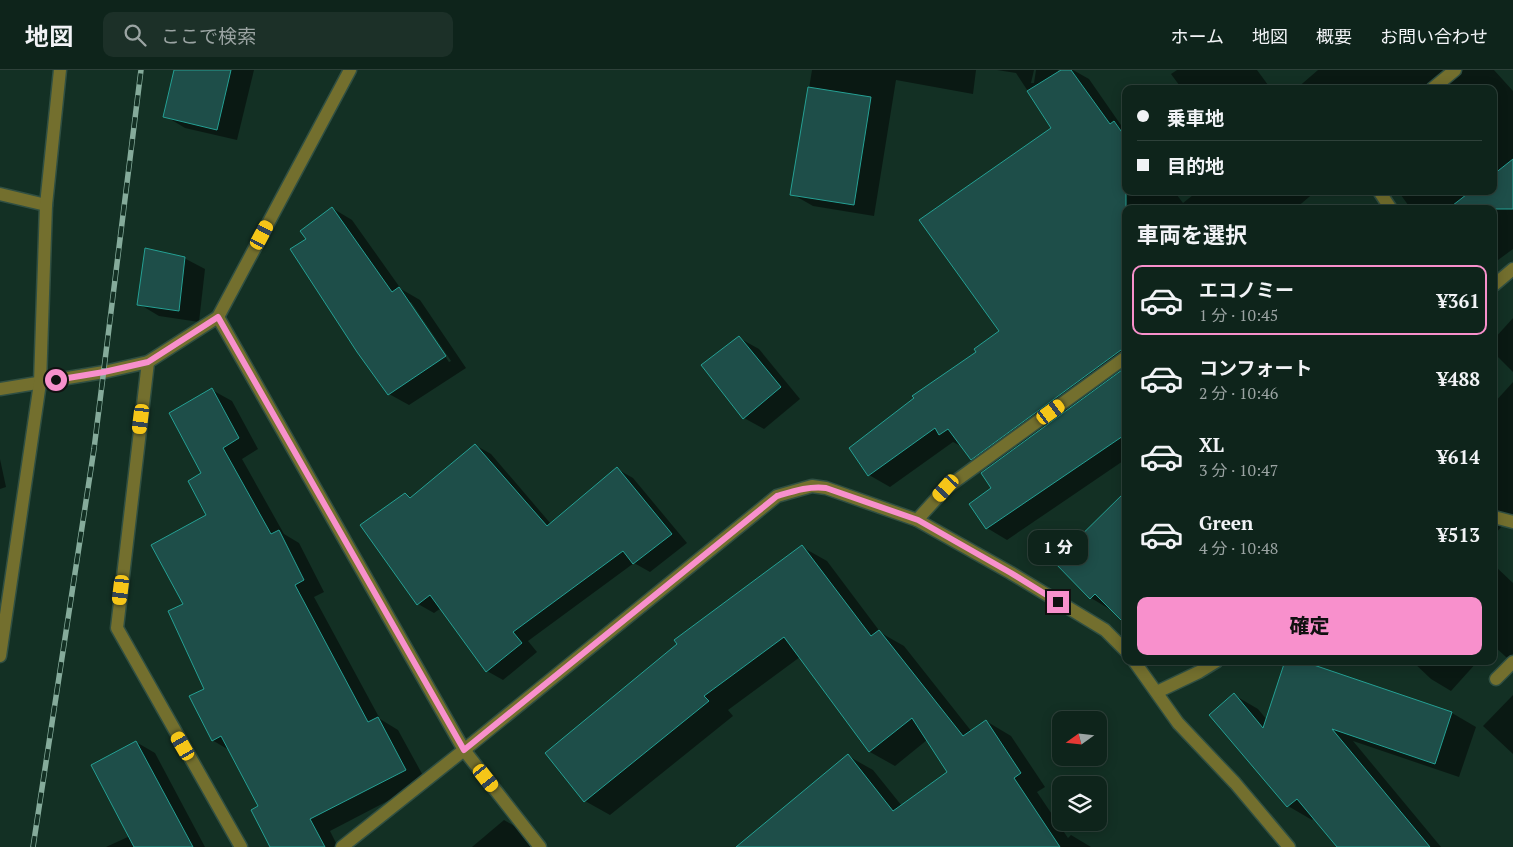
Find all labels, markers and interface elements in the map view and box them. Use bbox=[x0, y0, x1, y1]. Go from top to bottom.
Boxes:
search box bbox=[103, 12, 453, 57]
text: 地図 bbox=[25, 20, 73, 52]
icon: search bbox=[121, 21, 149, 49]
text: ここで検索 bbox=[161, 23, 256, 48]
text: ホーム bbox=[1171, 24, 1224, 48]
text: 地図 bbox=[1252, 24, 1288, 48]
text: 概要 bbox=[1316, 24, 1352, 48]
text: お問い合わせ bbox=[1380, 24, 1488, 48]
text: 乗車地 bbox=[1167, 105, 1224, 130]
text: 目的地 bbox=[1167, 153, 1224, 178]
car bbox=[248, 218, 275, 252]
text: 車両を選択 bbox=[1137, 220, 1247, 249]
text: エコノミー bbox=[1199, 277, 1294, 302]
icon: car bbox=[1139, 278, 1184, 323]
text: ¥361 bbox=[1437, 288, 1480, 313]
text: 1 分 · 10:45 bbox=[1199, 304, 1278, 326]
text: コンフォート bbox=[1199, 355, 1312, 380]
icon: car bbox=[1139, 356, 1184, 401]
text: ¥488 bbox=[1437, 366, 1480, 391]
route start bbox=[45, 369, 67, 391]
text: 2 分 · 10:46 bbox=[1199, 382, 1278, 404]
car bbox=[1034, 397, 1067, 427]
car bbox=[131, 403, 150, 435]
text: XL bbox=[1199, 432, 1224, 457]
icon: car bbox=[1139, 434, 1184, 479]
text: ¥614 bbox=[1437, 444, 1480, 469]
text: 3 分 · 10:47 bbox=[1199, 459, 1278, 481]
car bbox=[930, 472, 961, 504]
text: Green bbox=[1199, 510, 1253, 535]
icon: car bbox=[1139, 512, 1184, 557]
text: ¥513 bbox=[1437, 522, 1480, 547]
callout: 1 分 bbox=[1028, 530, 1088, 564]
text: 1 分 bbox=[1043, 536, 1073, 558]
text: 4 分 · 10:48 bbox=[1199, 537, 1278, 559]
car bbox=[111, 574, 130, 606]
route end bbox=[1047, 591, 1069, 613]
button: 確定 bbox=[1137, 597, 1482, 655]
north arrow bbox=[1052, 711, 1108, 766]
map controls bbox=[1052, 711, 1107, 831]
car bbox=[169, 729, 196, 763]
car bbox=[470, 762, 501, 794]
button: layers bbox=[1052, 776, 1107, 831]

